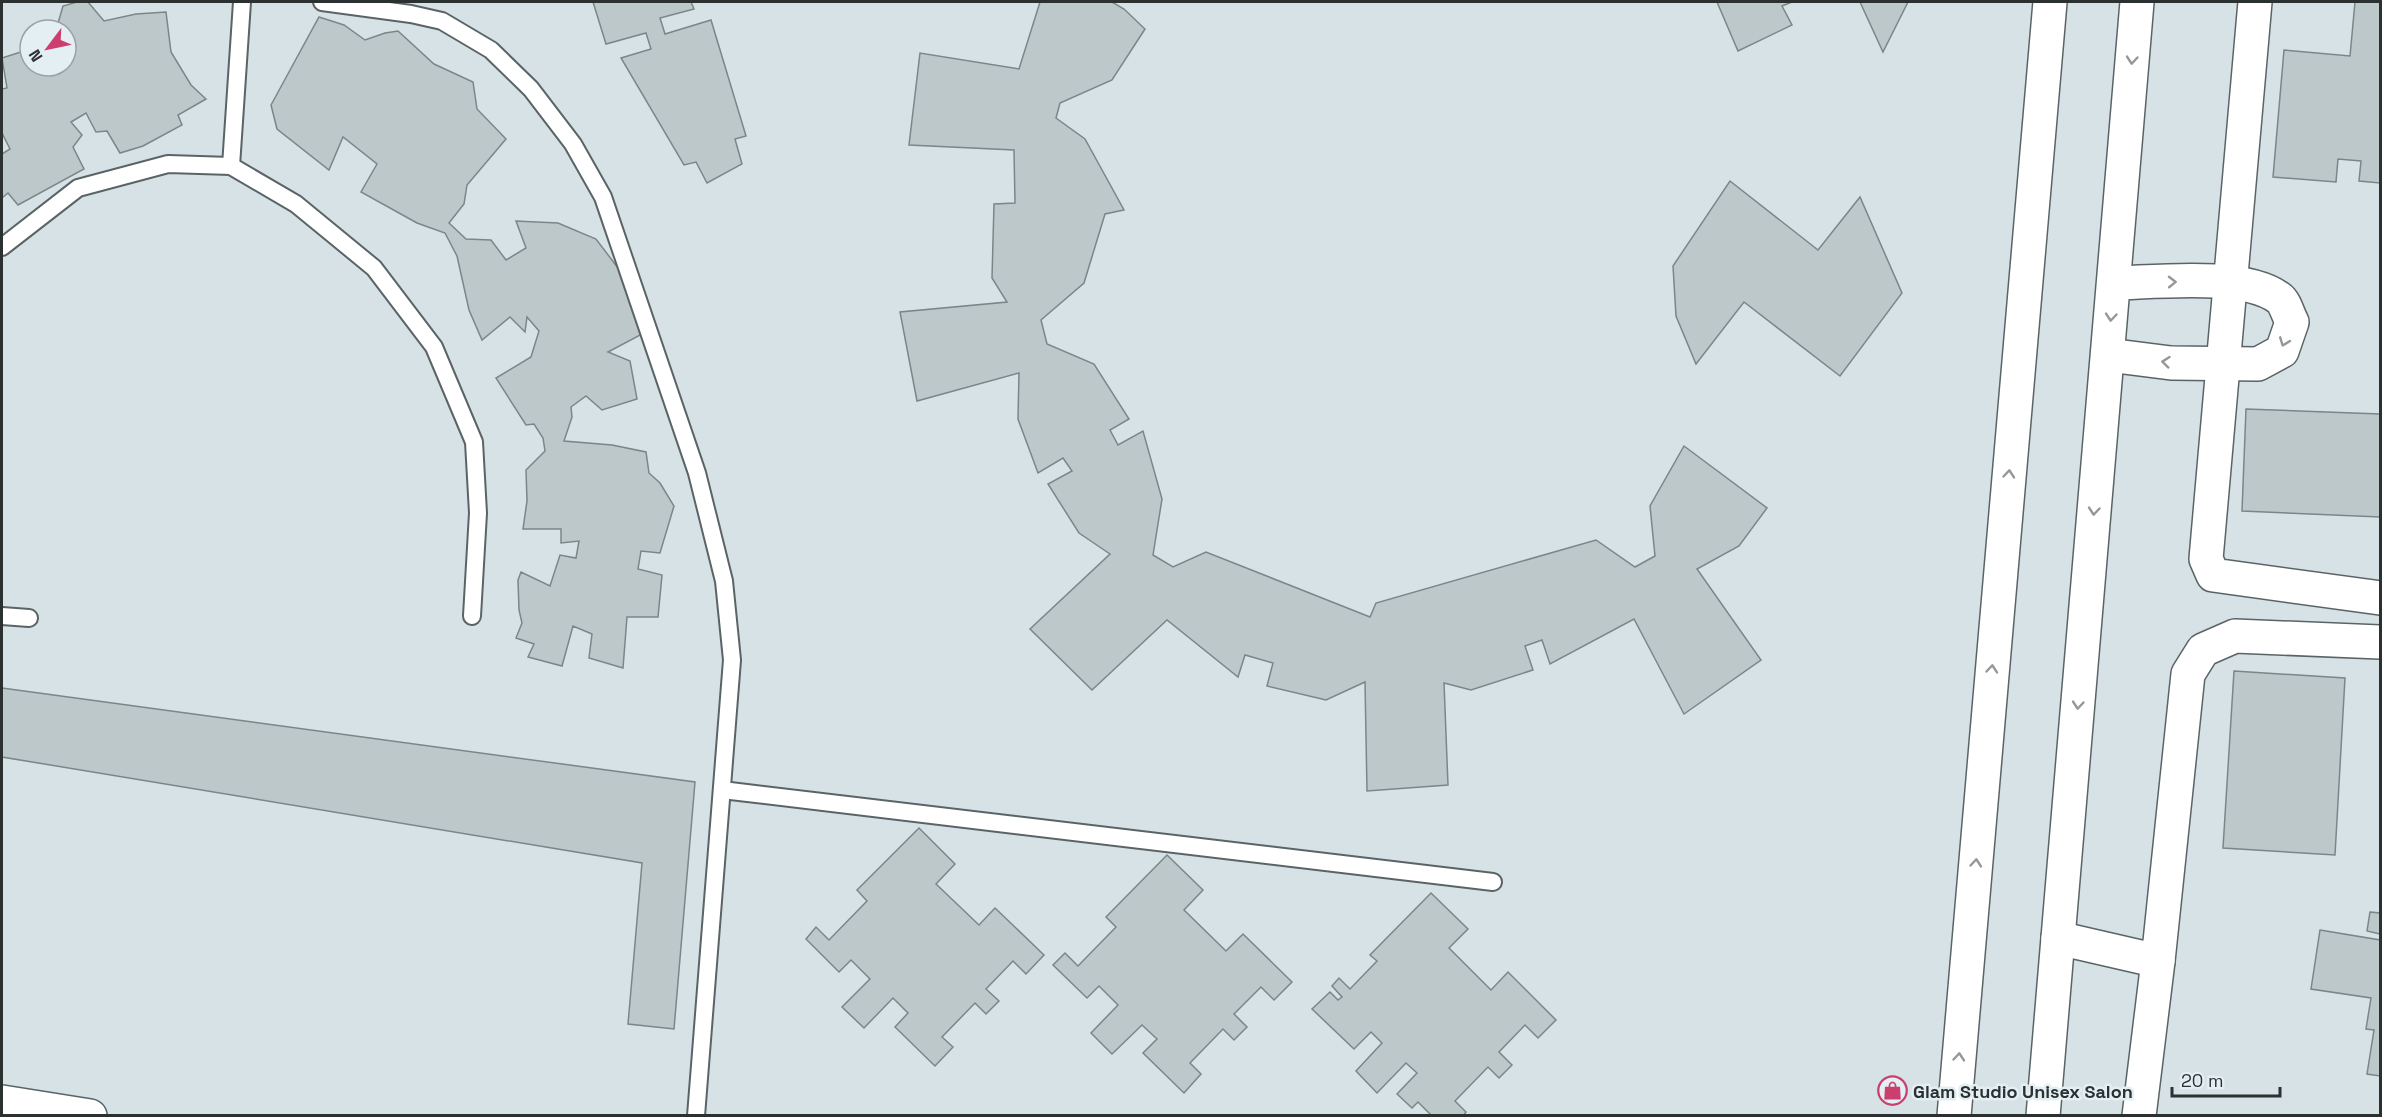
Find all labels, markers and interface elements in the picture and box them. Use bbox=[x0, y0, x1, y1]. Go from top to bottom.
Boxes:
north arrow bbox=[18, 18, 78, 78]
text: N bbox=[24, 46, 47, 66]
one-way arrow bbox=[2126, 55, 2139, 64]
one-way arrow bbox=[2167, 276, 2176, 288]
one-way arrow bbox=[2105, 312, 2118, 321]
one-way arrow bbox=[2279, 336, 2292, 346]
one-way arrow bbox=[2161, 356, 2170, 369]
one-way arrow bbox=[2002, 470, 2015, 479]
one-way arrow bbox=[2088, 507, 2101, 516]
one-way arrow bbox=[1986, 664, 1999, 673]
one-way arrow bbox=[2072, 701, 2085, 710]
one-way arrow bbox=[1969, 858, 1982, 867]
one-way arrow bbox=[1952, 1053, 1965, 1062]
scale bar bbox=[2172, 1060, 2280, 1098]
text: 20 m bbox=[2181, 1069, 2224, 1092]
shop icon: Glam Studio Unisex Salon bbox=[1876, 1075, 1908, 1107]
place label: Glam Studio Unisex Salon bbox=[1913, 1080, 2133, 1103]

